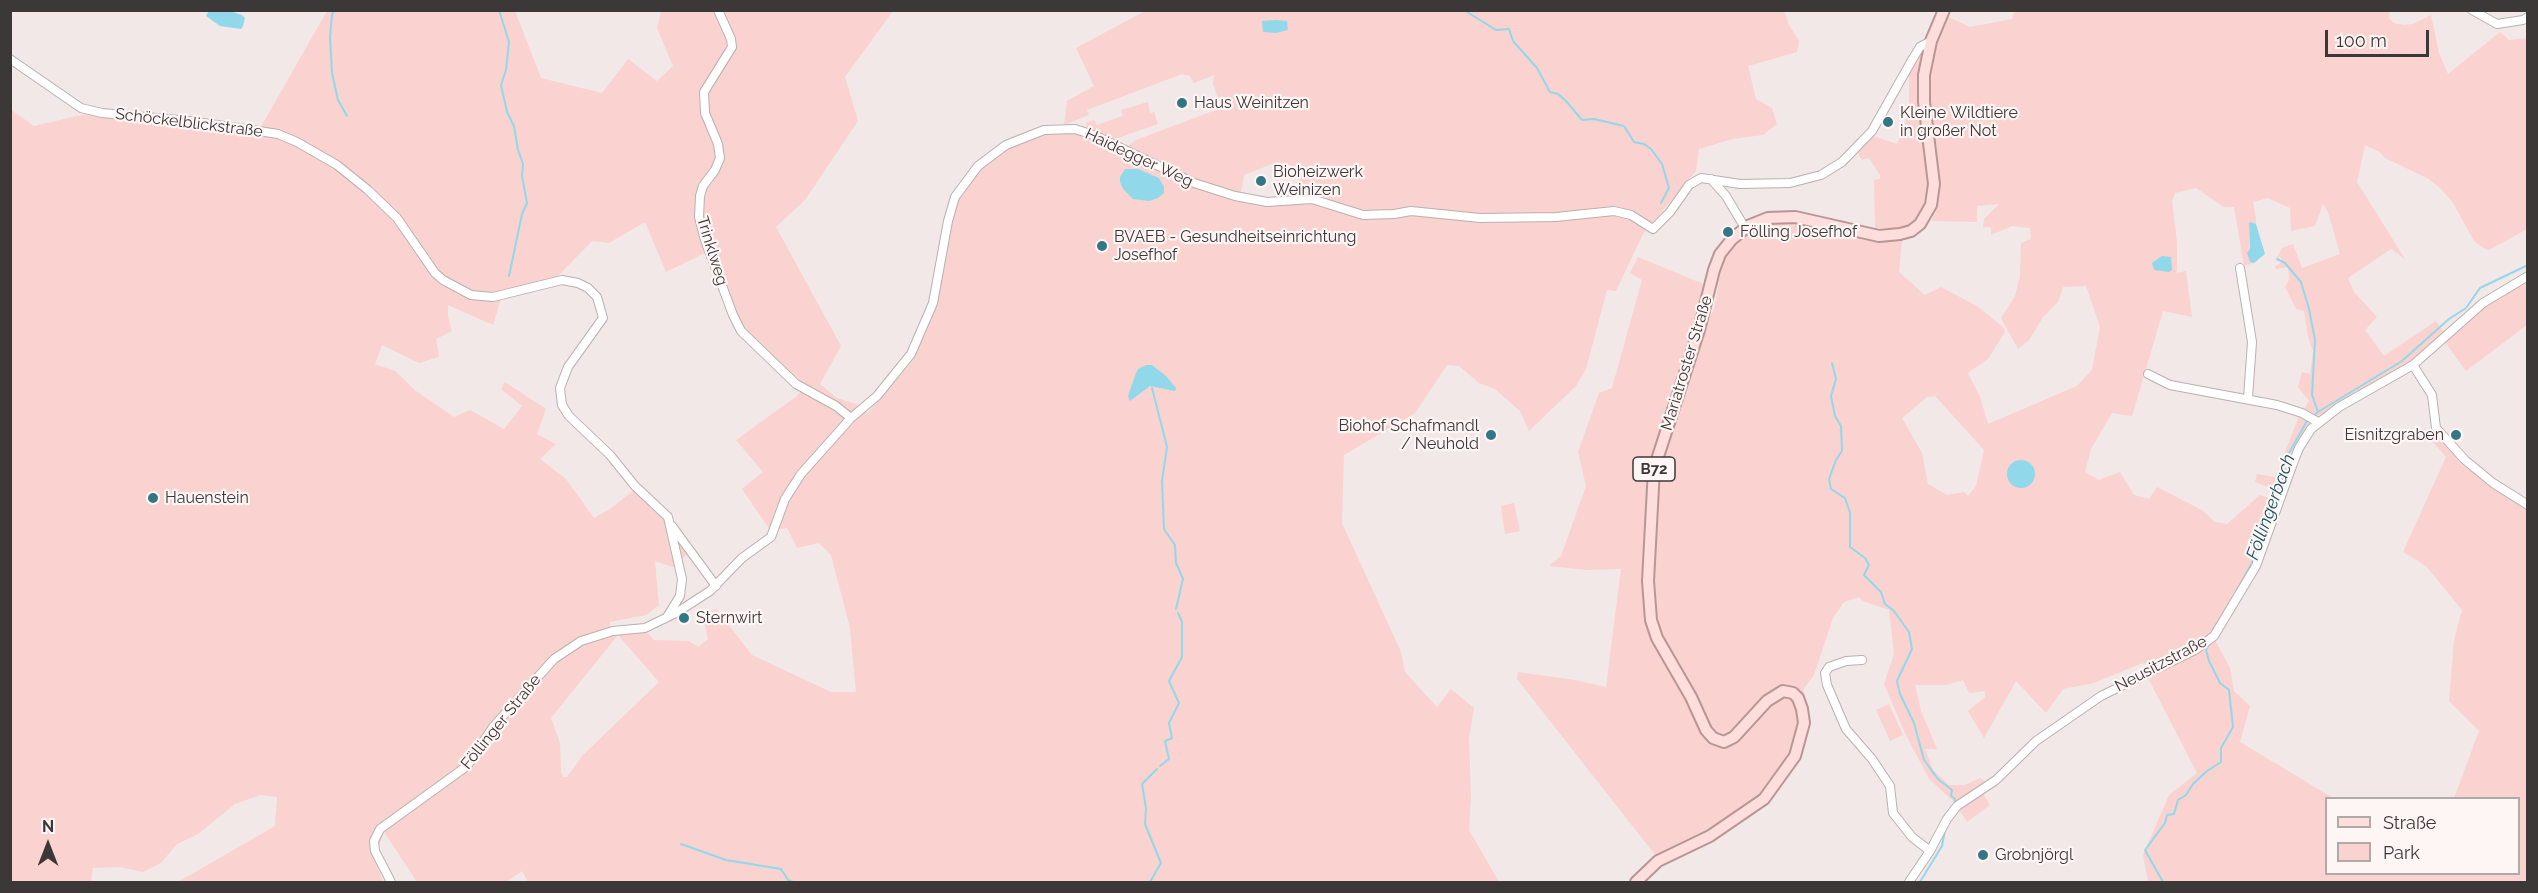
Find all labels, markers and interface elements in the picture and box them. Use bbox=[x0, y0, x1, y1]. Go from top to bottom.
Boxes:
scale bar bbox=[2328, 18, 2432, 56]
text: 100 m bbox=[2336, 30, 2387, 51]
place label: Haus Weinitzen bbox=[1194, 93, 1309, 113]
marker: Haus Weinitzen bbox=[1175, 96, 1189, 110]
place label: Kleine Wildtiere in großer Not bbox=[1900, 103, 2018, 141]
street label: Schöckelblickstraße bbox=[114, 104, 264, 142]
marker: Kleine Wildtiere in großer Not bbox=[1881, 115, 1895, 129]
street label: Haidegger Weg bbox=[1082, 125, 1196, 191]
place label: Bioheizwerk Weinizen bbox=[1273, 162, 1363, 200]
marker: Bioheizwerk Weinizen bbox=[1254, 174, 1268, 188]
street label: Trinklweg bbox=[692, 214, 732, 288]
place label: Fölling Josefhof bbox=[1740, 222, 1857, 242]
marker: Fölling Josefhof bbox=[1721, 225, 1735, 239]
place label: BVAEB - Gesundheitseinrichtung Josefhof bbox=[1114, 227, 1356, 265]
marker: BVAEB - Gesundheitseinrichtung Josefhof bbox=[1095, 239, 1109, 253]
street label: Mariatroster Straße bbox=[1657, 293, 1717, 433]
place label: Biohof Schafmandl / Neuhold bbox=[1338, 416, 1479, 454]
place label: Eisnitzgraben bbox=[2344, 425, 2444, 445]
marker: Biohof Schafmandl / Neuhold bbox=[1484, 428, 1498, 442]
marker: Eisnitzgraben bbox=[2449, 428, 2463, 442]
water label: Föllingerbach bbox=[2242, 451, 2300, 563]
road number: B72 bbox=[1633, 457, 1675, 481]
place label: Hauenstein bbox=[165, 488, 249, 508]
marker: Hauenstein bbox=[146, 491, 160, 505]
place label: Sternwirt bbox=[696, 608, 762, 628]
marker: Sternwirt bbox=[677, 611, 691, 625]
street label: Neusitzstraße bbox=[2112, 632, 2210, 696]
street label: Föllinger Straße bbox=[457, 671, 545, 773]
legend bbox=[2325, 797, 2520, 875]
text: Straße bbox=[2383, 812, 2436, 833]
north arrow bbox=[18, 815, 78, 875]
text: N bbox=[42, 817, 54, 836]
text: Park bbox=[2383, 842, 2420, 863]
place label: Grobnjörgl bbox=[1995, 845, 2073, 865]
marker: Grobnjörgl bbox=[1976, 848, 1990, 862]

